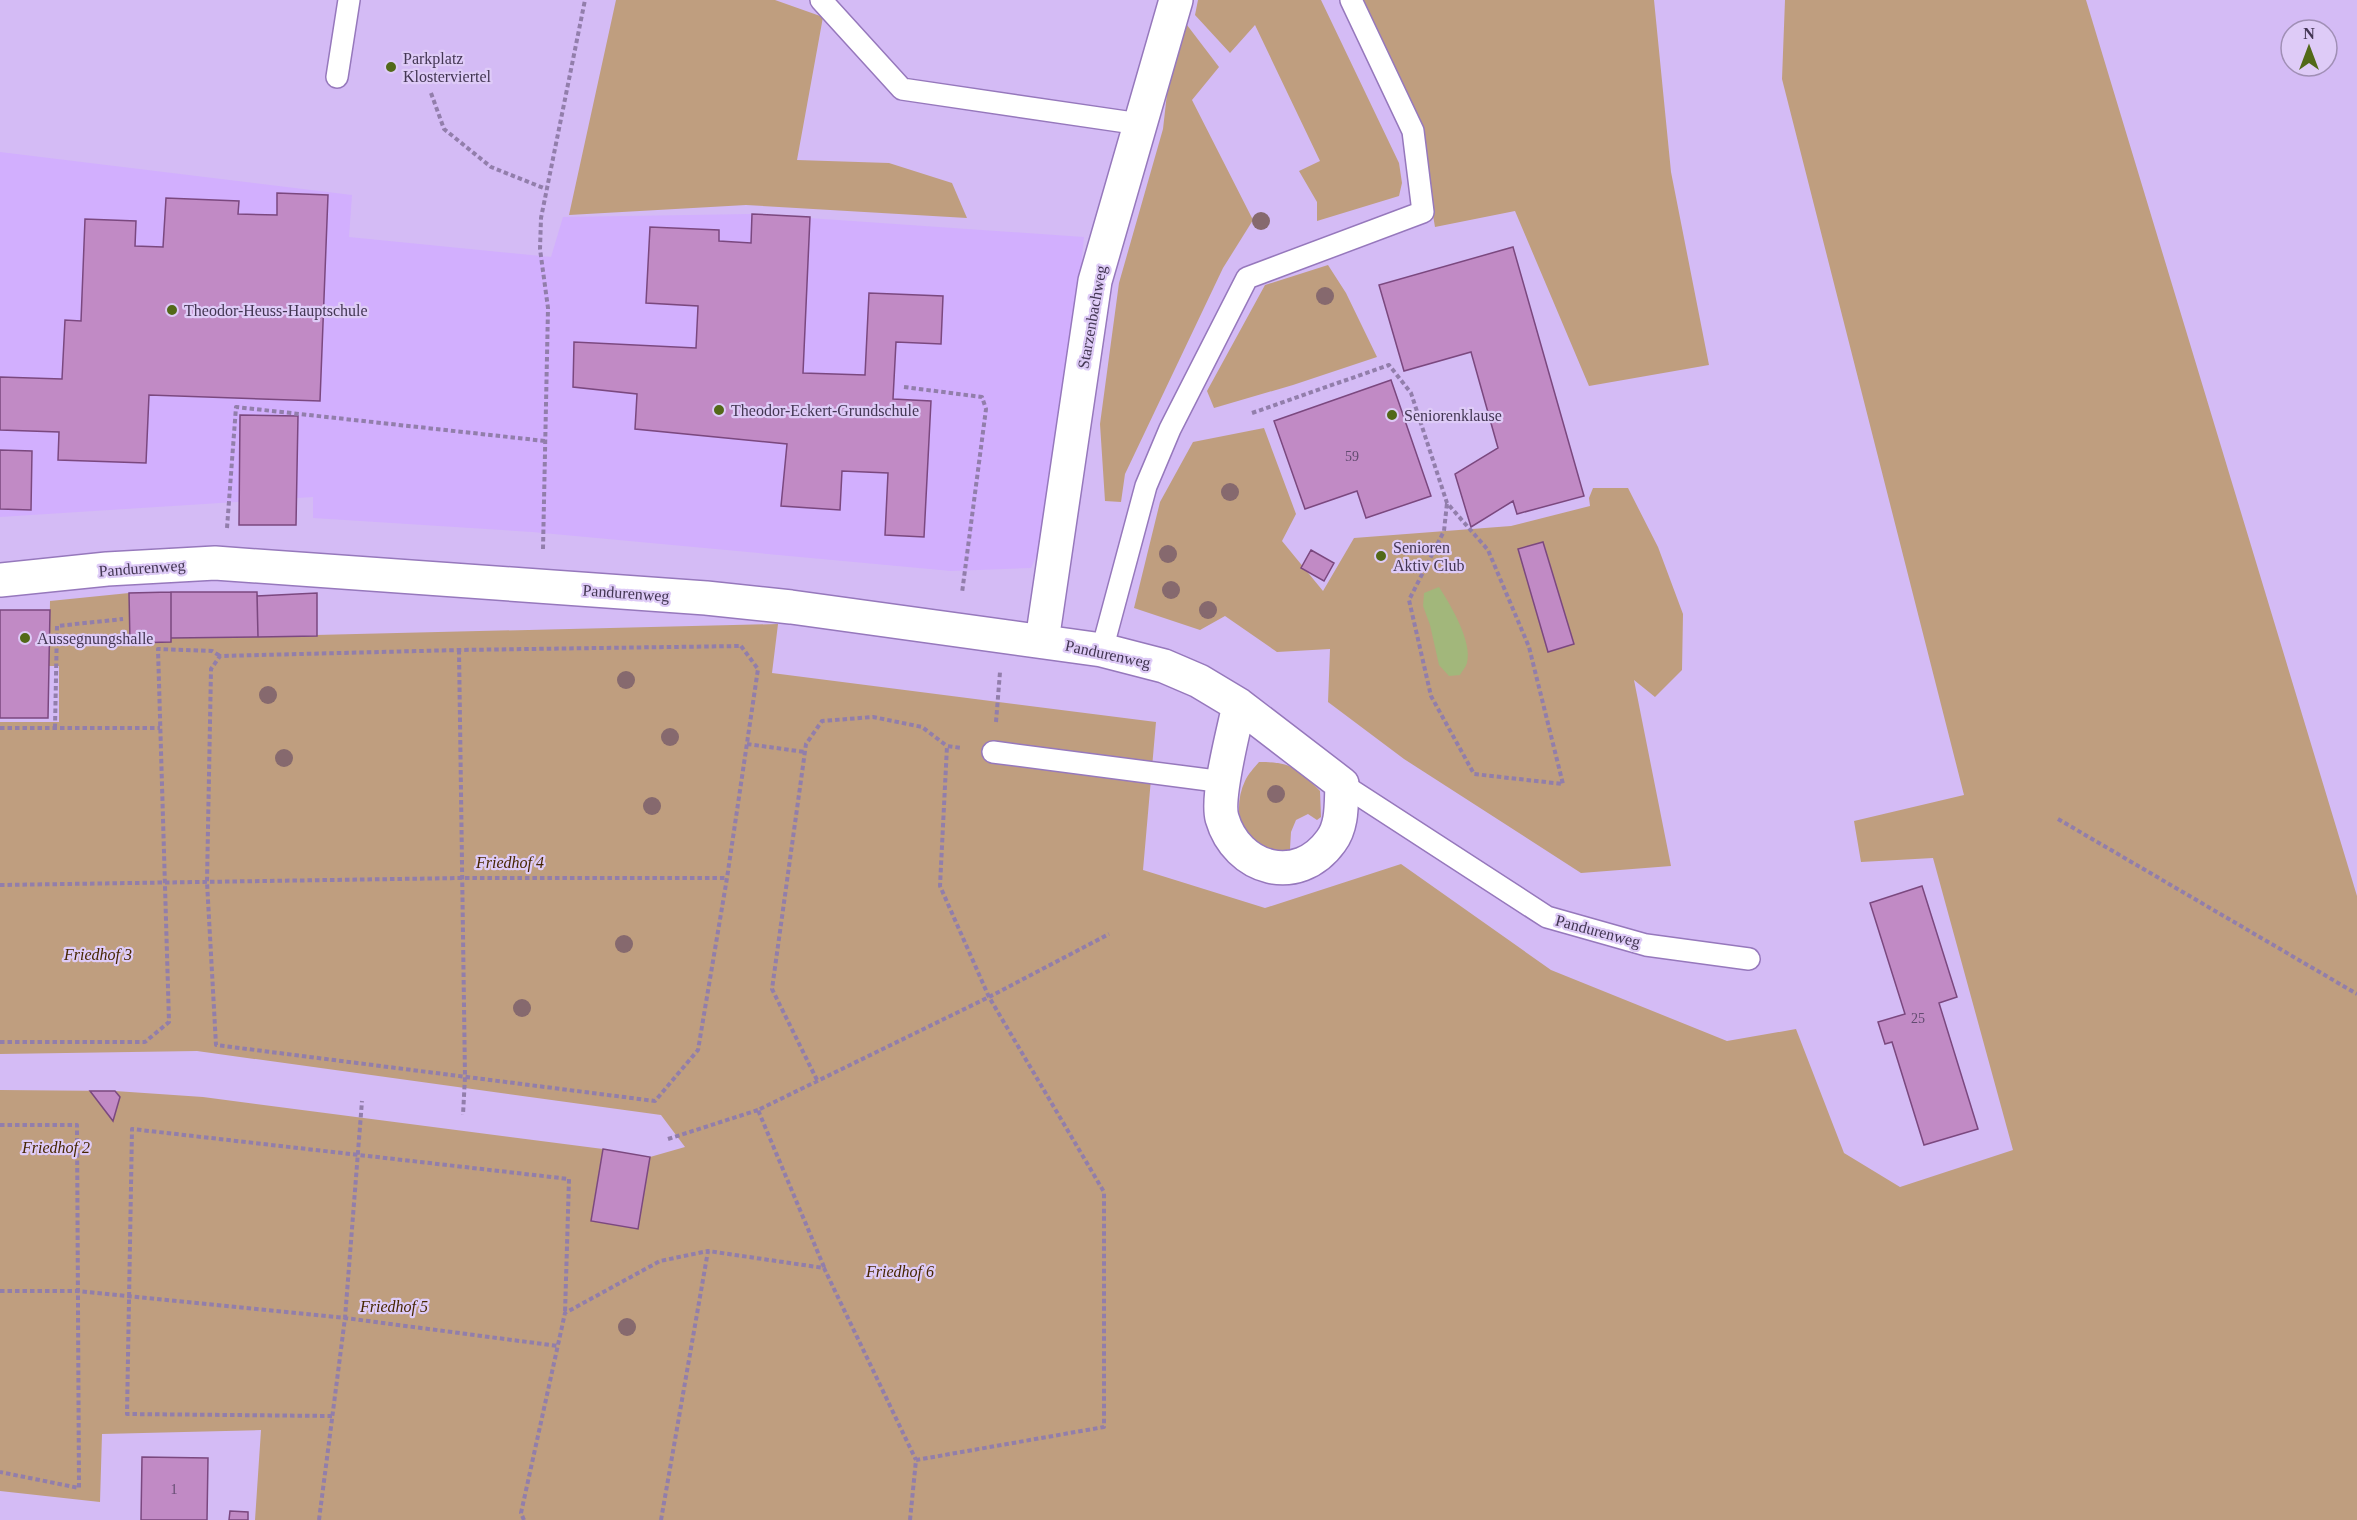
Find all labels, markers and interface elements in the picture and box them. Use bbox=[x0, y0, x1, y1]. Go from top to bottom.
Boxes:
north arrow bbox=[2279, 18, 2339, 78]
text: N bbox=[2303, 25, 2315, 42]
place label: Parkplatz Klosterviertel bbox=[403, 50, 492, 85]
marker: Parkplatz Klosterviertel bbox=[384, 60, 398, 74]
street label: Starzenbachweg bbox=[1075, 264, 1110, 370]
place label: Theodor-Heuss-Hauptschule bbox=[184, 302, 368, 320]
marker: Theodor-Heuss-Hauptschule bbox=[165, 303, 179, 317]
place label: Theodor-Eckert-Grundschule bbox=[731, 402, 919, 419]
marker: Theodor-Eckert-Grundschule bbox=[712, 403, 726, 417]
place label: Seniorenklause bbox=[1404, 407, 1502, 424]
marker: Seniorenklause bbox=[1385, 408, 1399, 422]
house number: 59 bbox=[1345, 449, 1359, 464]
place label: Senioren Aktiv Club bbox=[1393, 539, 1465, 574]
marker: Senioren Aktiv Club bbox=[1374, 549, 1388, 563]
street label: Pandurenweg bbox=[98, 556, 186, 581]
street label: Pandurenweg bbox=[582, 581, 670, 606]
place label: Aussegnungshalle bbox=[37, 630, 153, 648]
marker: Aussegnungshalle bbox=[18, 631, 32, 645]
street label: Pandurenweg bbox=[1063, 637, 1152, 672]
park label: Friedhof 4 bbox=[475, 854, 544, 872]
street label: Pandurenweg bbox=[1553, 912, 1642, 951]
park label: Friedhof 3 bbox=[63, 946, 132, 964]
house number: 25 bbox=[1911, 1011, 1925, 1026]
park label: Friedhof 2 bbox=[21, 1139, 90, 1157]
park label: Friedhof 6 bbox=[865, 1263, 934, 1281]
park label: Friedhof 5 bbox=[359, 1298, 428, 1316]
house number: 1 bbox=[171, 1482, 178, 1497]

